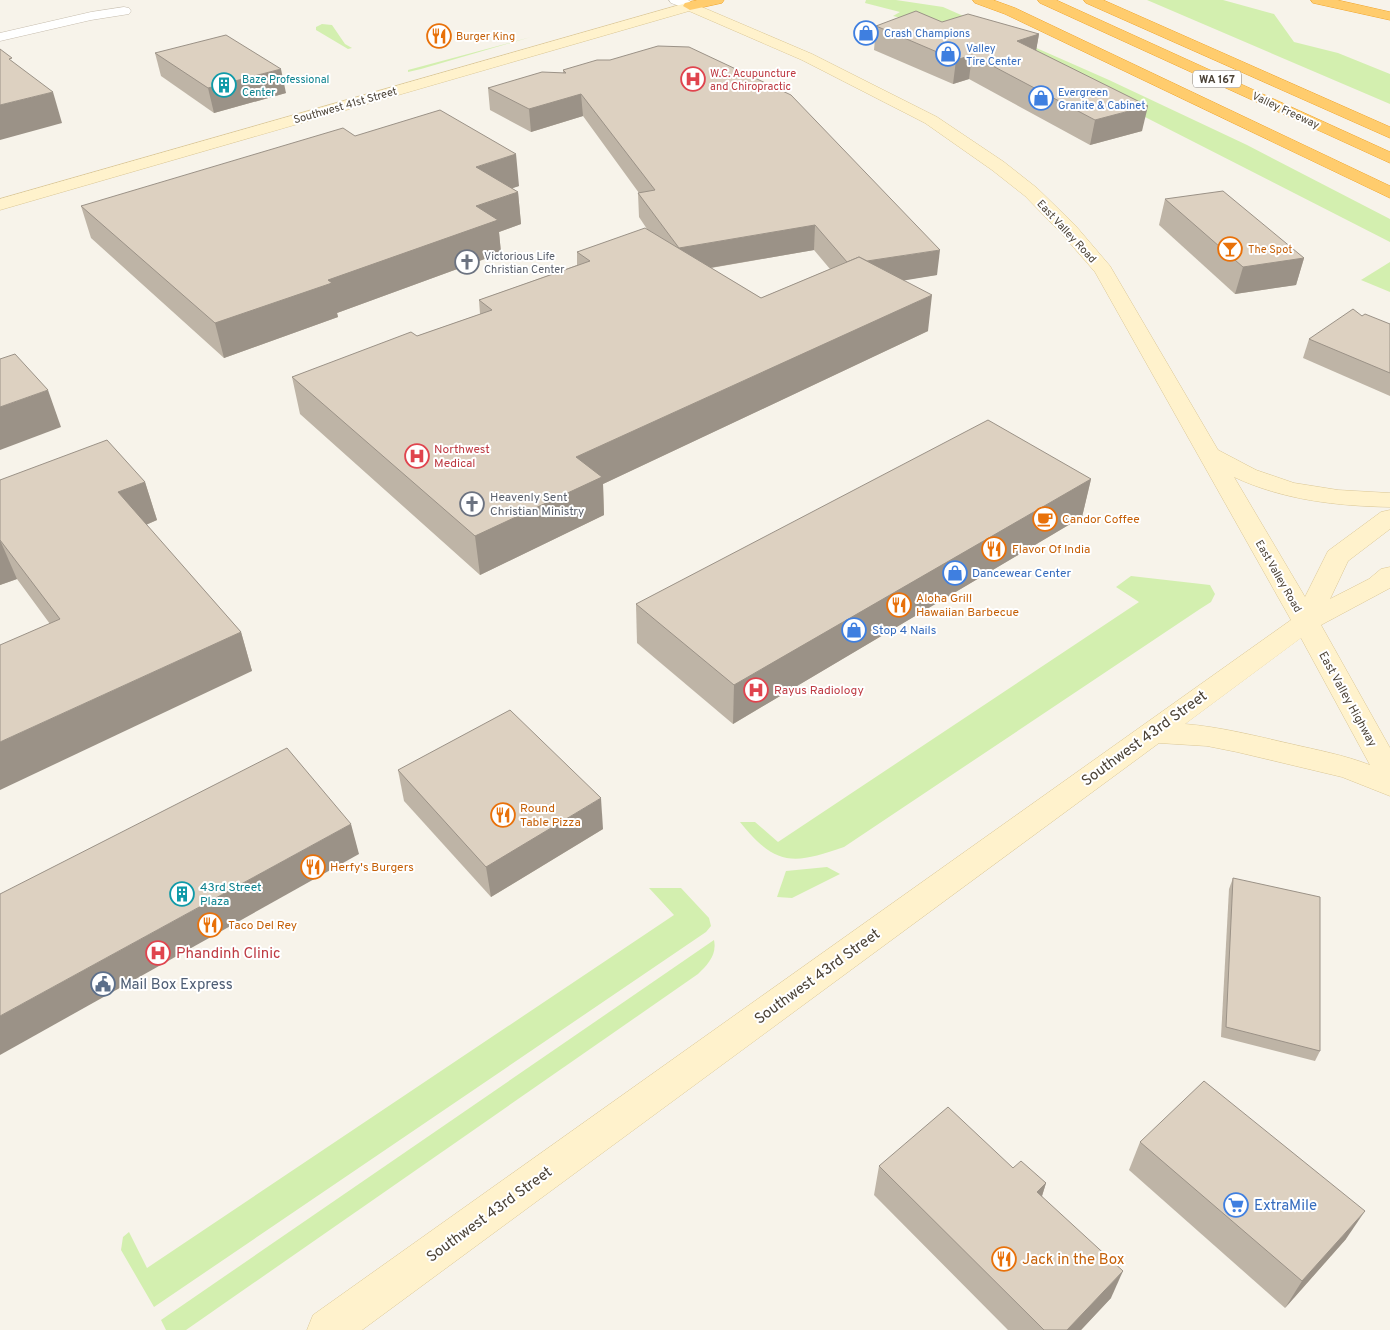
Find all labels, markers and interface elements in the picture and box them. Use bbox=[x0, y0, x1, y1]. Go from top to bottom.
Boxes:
shop icon: Crash Champions bbox=[853, 20, 879, 46]
restaurant icon: Burger King bbox=[426, 23, 452, 49]
place label: Crash Champions bbox=[884, 27, 970, 41]
place label: Burger King bbox=[456, 30, 515, 44]
shop icon: Valley Tire Center bbox=[935, 41, 961, 67]
place label: Valley Tire Center bbox=[966, 42, 1022, 69]
hospital icon: W.C. Acupuncture and Chiropractic bbox=[680, 66, 706, 92]
place label: W.C. Acupuncture and Chiropractic bbox=[710, 67, 796, 94]
road number: WA 167 bbox=[1193, 70, 1241, 88]
building icon: Baze Professional Center bbox=[211, 72, 237, 98]
place label: Baze Professional Center bbox=[242, 73, 329, 100]
street label: Southwest 41st Street bbox=[292, 85, 399, 127]
shop icon: Evergreen Granite & Cabinet bbox=[1028, 85, 1054, 111]
place label: Evergreen Granite & Cabinet bbox=[1058, 86, 1145, 113]
street label: Valley Freeway bbox=[1250, 89, 1322, 133]
street label: East Valley Road bbox=[1033, 197, 1099, 266]
bar icon: The Spot bbox=[1217, 236, 1243, 262]
place label: The Spot bbox=[1248, 243, 1292, 257]
church icon: Victorious Life Christian Center bbox=[454, 249, 480, 275]
place label: Victorious Life Christian Center bbox=[484, 250, 565, 277]
place label: Northwest Medical bbox=[434, 442, 490, 472]
hospital icon: Northwest Medical bbox=[404, 443, 430, 469]
place label: Heavenly Sent Christian Ministry bbox=[490, 490, 584, 520]
church icon: Heavenly Sent Christian Ministry bbox=[459, 491, 485, 517]
cafe icon: Candor Coffee bbox=[1032, 506, 1058, 532]
place label: Candor Coffee bbox=[1062, 512, 1140, 528]
restaurant icon: Flavor Of India bbox=[981, 536, 1007, 562]
street label: East Valley Road bbox=[1252, 538, 1304, 615]
place label: Flavor Of India bbox=[1012, 542, 1090, 558]
shop icon: Dancewear Center bbox=[942, 560, 968, 586]
place label: Dancewear Center bbox=[972, 566, 1072, 582]
place label: Aloha Grill Hawaiian Barbecue bbox=[916, 591, 1019, 621]
restaurant icon: Aloha Grill Hawaiian Barbecue bbox=[886, 592, 912, 618]
shop icon: Stop 4 Nails bbox=[841, 617, 867, 643]
place label: Stop 4 Nails bbox=[872, 623, 936, 639]
street label: East Valley Highway bbox=[1314, 649, 1380, 750]
hospital icon: Rayus Radiology bbox=[743, 677, 769, 703]
place label: Rayus Radiology bbox=[774, 683, 864, 699]
street label: Southwest 43rd Street bbox=[1078, 687, 1211, 791]
place label: Round Table Pizza bbox=[520, 801, 581, 831]
restaurant icon: Round Table Pizza bbox=[490, 802, 516, 828]
restaurant icon: Herfy's Burgers bbox=[300, 854, 326, 880]
place label: Herfy's Burgers bbox=[330, 860, 414, 876]
place label: 43rd Street Plaza bbox=[200, 880, 262, 910]
building icon: 43rd Street Plaza bbox=[169, 881, 195, 907]
restaurant icon: Taco Del Rey bbox=[197, 912, 223, 938]
place label: Taco Del Rey bbox=[228, 918, 297, 934]
street label: Southwest 43rd Street bbox=[751, 925, 884, 1029]
hospital icon: Phandinh Clinic bbox=[145, 940, 171, 966]
place label: Phandinh Clinic bbox=[176, 945, 281, 964]
public building icon: Mail Box Express bbox=[90, 971, 116, 997]
place label: Mail Box Express bbox=[120, 976, 233, 995]
street label: Southwest 43rd Street bbox=[423, 1163, 556, 1267]
supermarket icon: ExtraMile bbox=[1223, 1192, 1249, 1218]
place label: ExtraMile bbox=[1254, 1197, 1317, 1216]
restaurant icon: Jack in the Box bbox=[991, 1246, 1017, 1272]
place label: Jack in the Box bbox=[1022, 1251, 1125, 1270]

